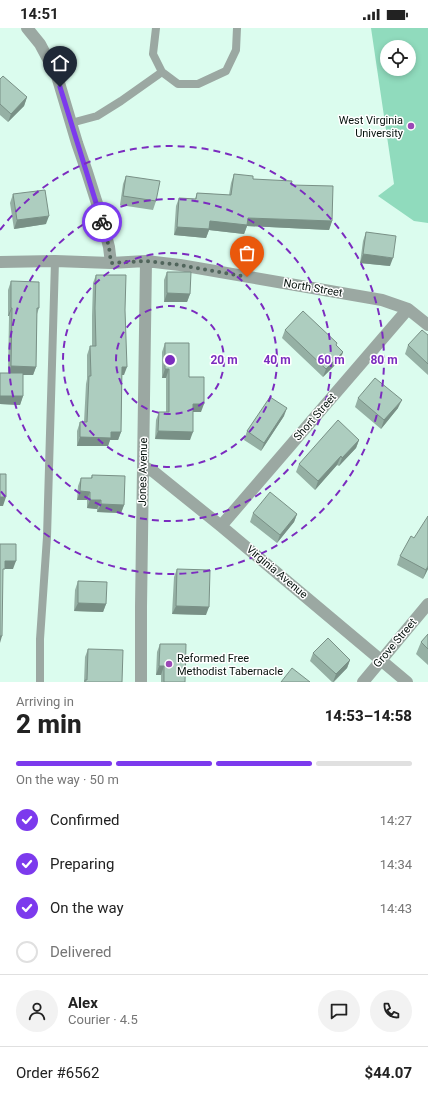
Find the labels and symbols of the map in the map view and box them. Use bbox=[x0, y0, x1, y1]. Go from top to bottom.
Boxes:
pin bbox=[43, 46, 77, 87]
place label: West Virginia University bbox=[339, 114, 404, 140]
marker: West Virginia University bbox=[406, 121, 416, 131]
courier bbox=[82, 202, 122, 242]
pin bbox=[230, 236, 264, 277]
street label: North Street bbox=[283, 276, 344, 300]
centre of rings bbox=[163, 353, 177, 367]
text: 20 m bbox=[210, 353, 238, 367]
text: 40 m bbox=[263, 353, 291, 367]
text: 60 m bbox=[317, 353, 345, 367]
text: 80 m bbox=[370, 353, 398, 367]
street label: Short Street bbox=[291, 390, 339, 443]
street label: Jones Avenue bbox=[136, 437, 150, 506]
street label: Virginia Avenue bbox=[244, 543, 310, 601]
street label: Grove Street bbox=[371, 615, 420, 670]
place label: Reformed Free Methodist Tabernacle bbox=[177, 652, 283, 678]
marker: Reformed Free Methodist Tabernacle bbox=[164, 659, 174, 669]

